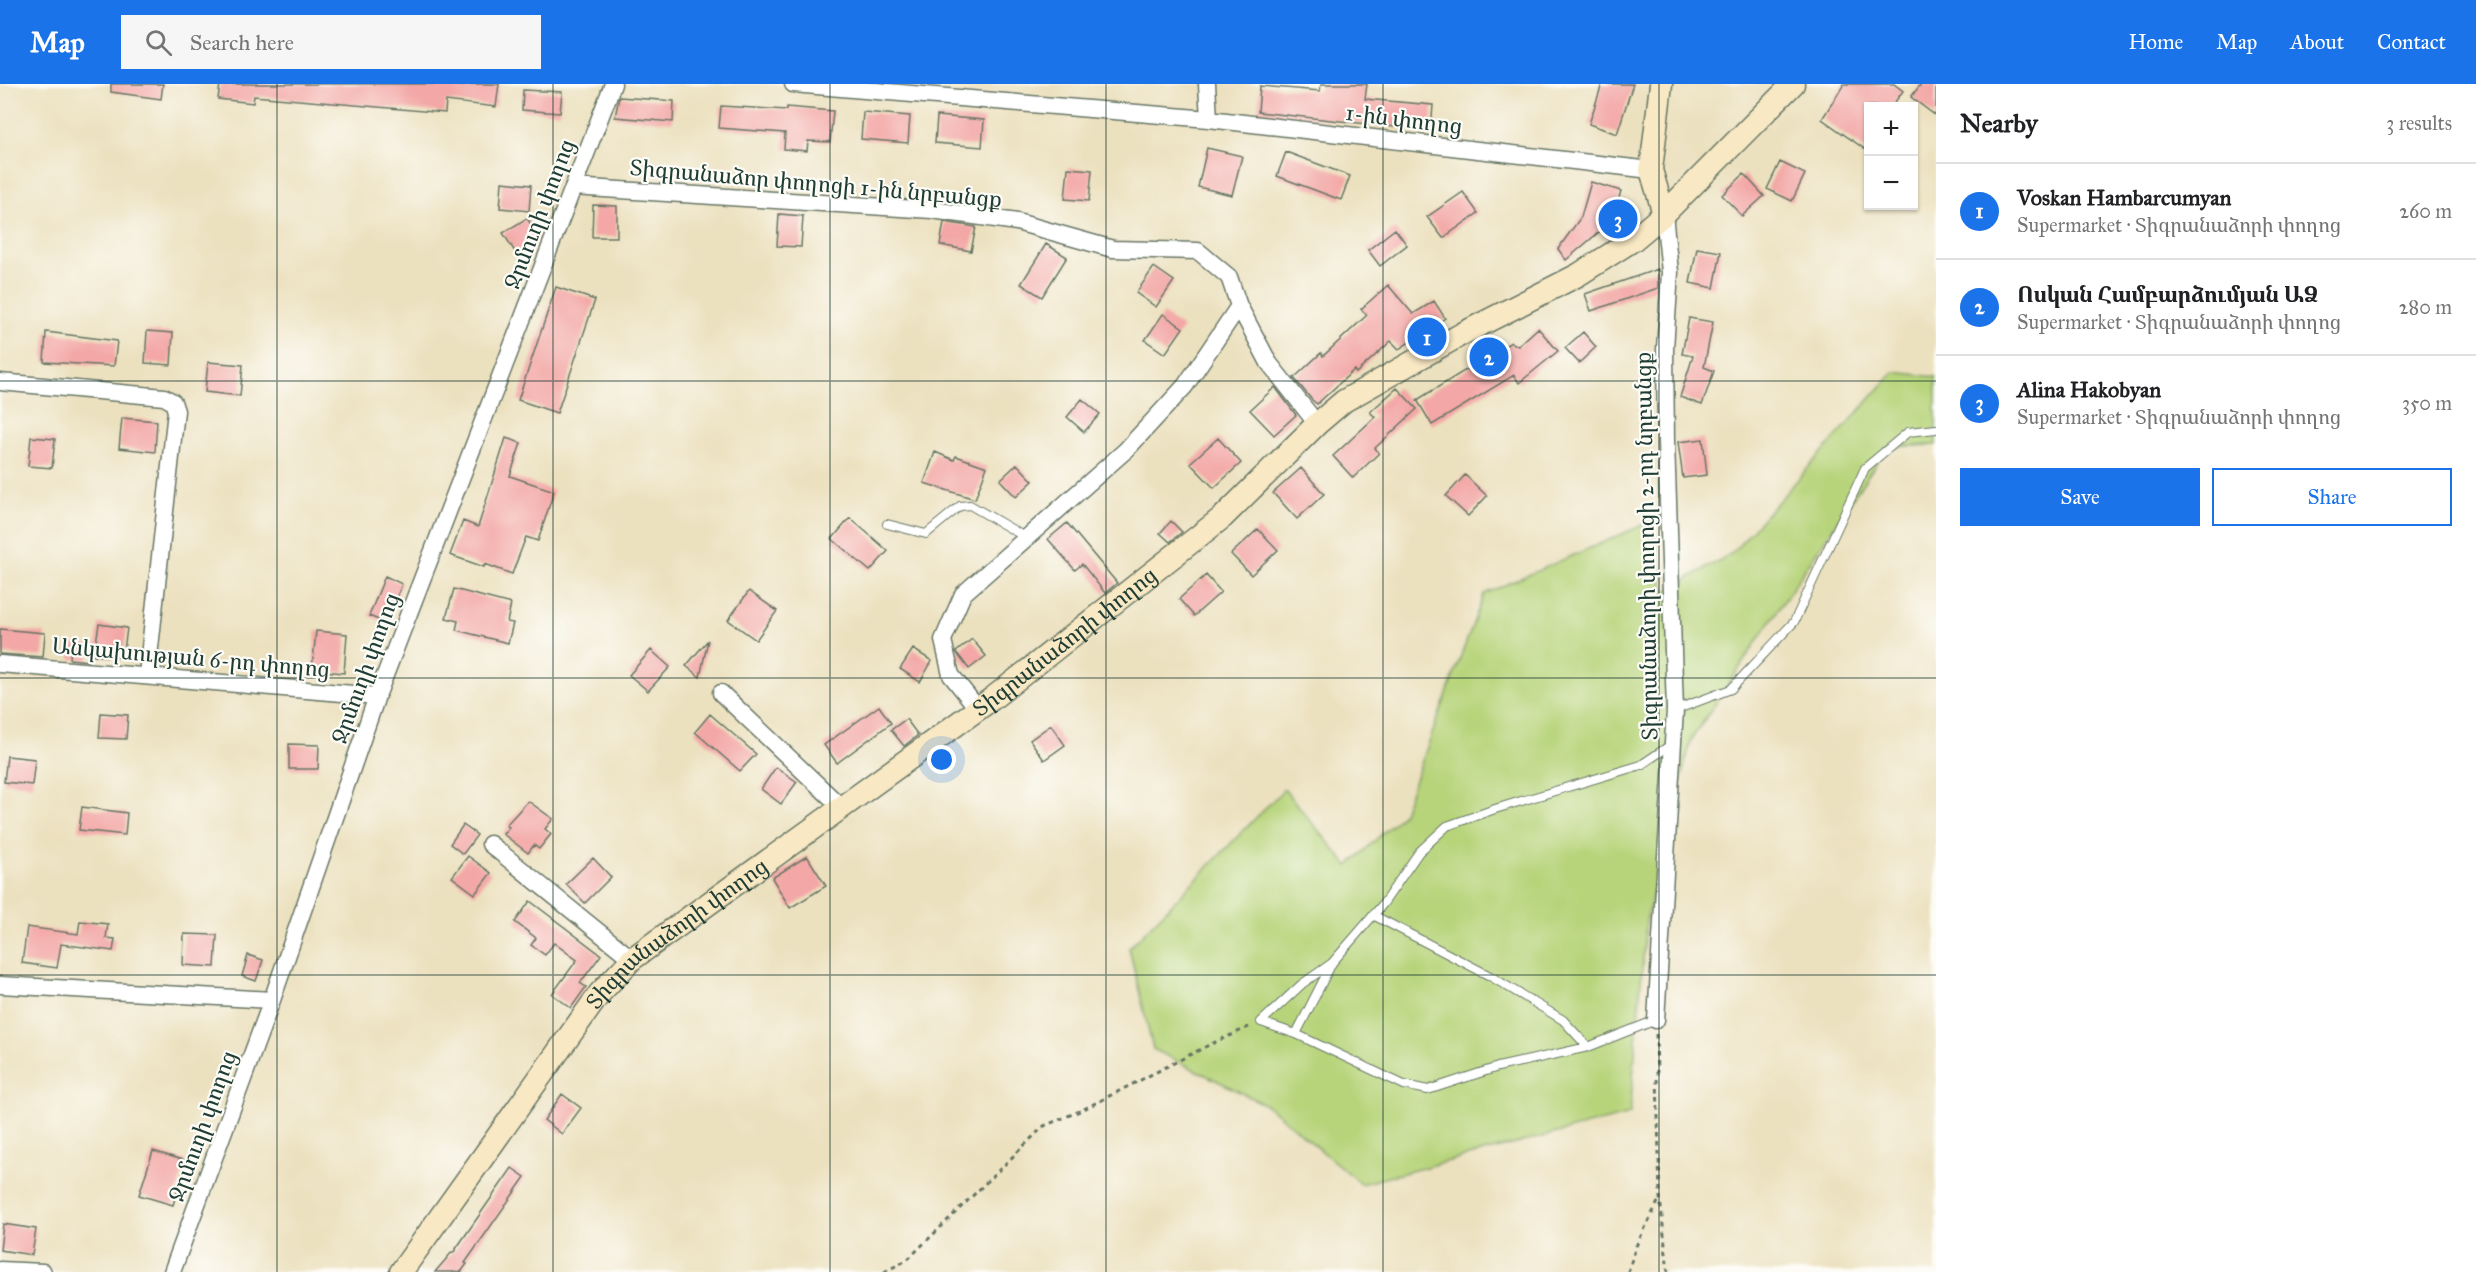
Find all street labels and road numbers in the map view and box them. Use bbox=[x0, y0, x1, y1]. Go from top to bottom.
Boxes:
street label: 1-ին փողոց bbox=[1344, 99, 1464, 140]
street label: Ջրմուղի փողոց bbox=[498, 135, 580, 293]
street label: Տիգրանաձոր փողոցի 1-ին նրբանցք bbox=[629, 154, 1003, 213]
street label: Տիգրանաձորի փողոցի 2-րդ նրբանցք bbox=[1630, 351, 1663, 741]
street label: Տիգրանաձորի փողոց bbox=[967, 561, 1162, 722]
street label: Ջրմուղի փողոց bbox=[326, 589, 405, 747]
street label: Անկախության 6-րդ փողոց bbox=[51, 632, 331, 683]
street label: Տիգրանաձորի փողոց bbox=[580, 852, 773, 1014]
street label: Ջրմուղի փողոց bbox=[163, 1047, 242, 1205]

